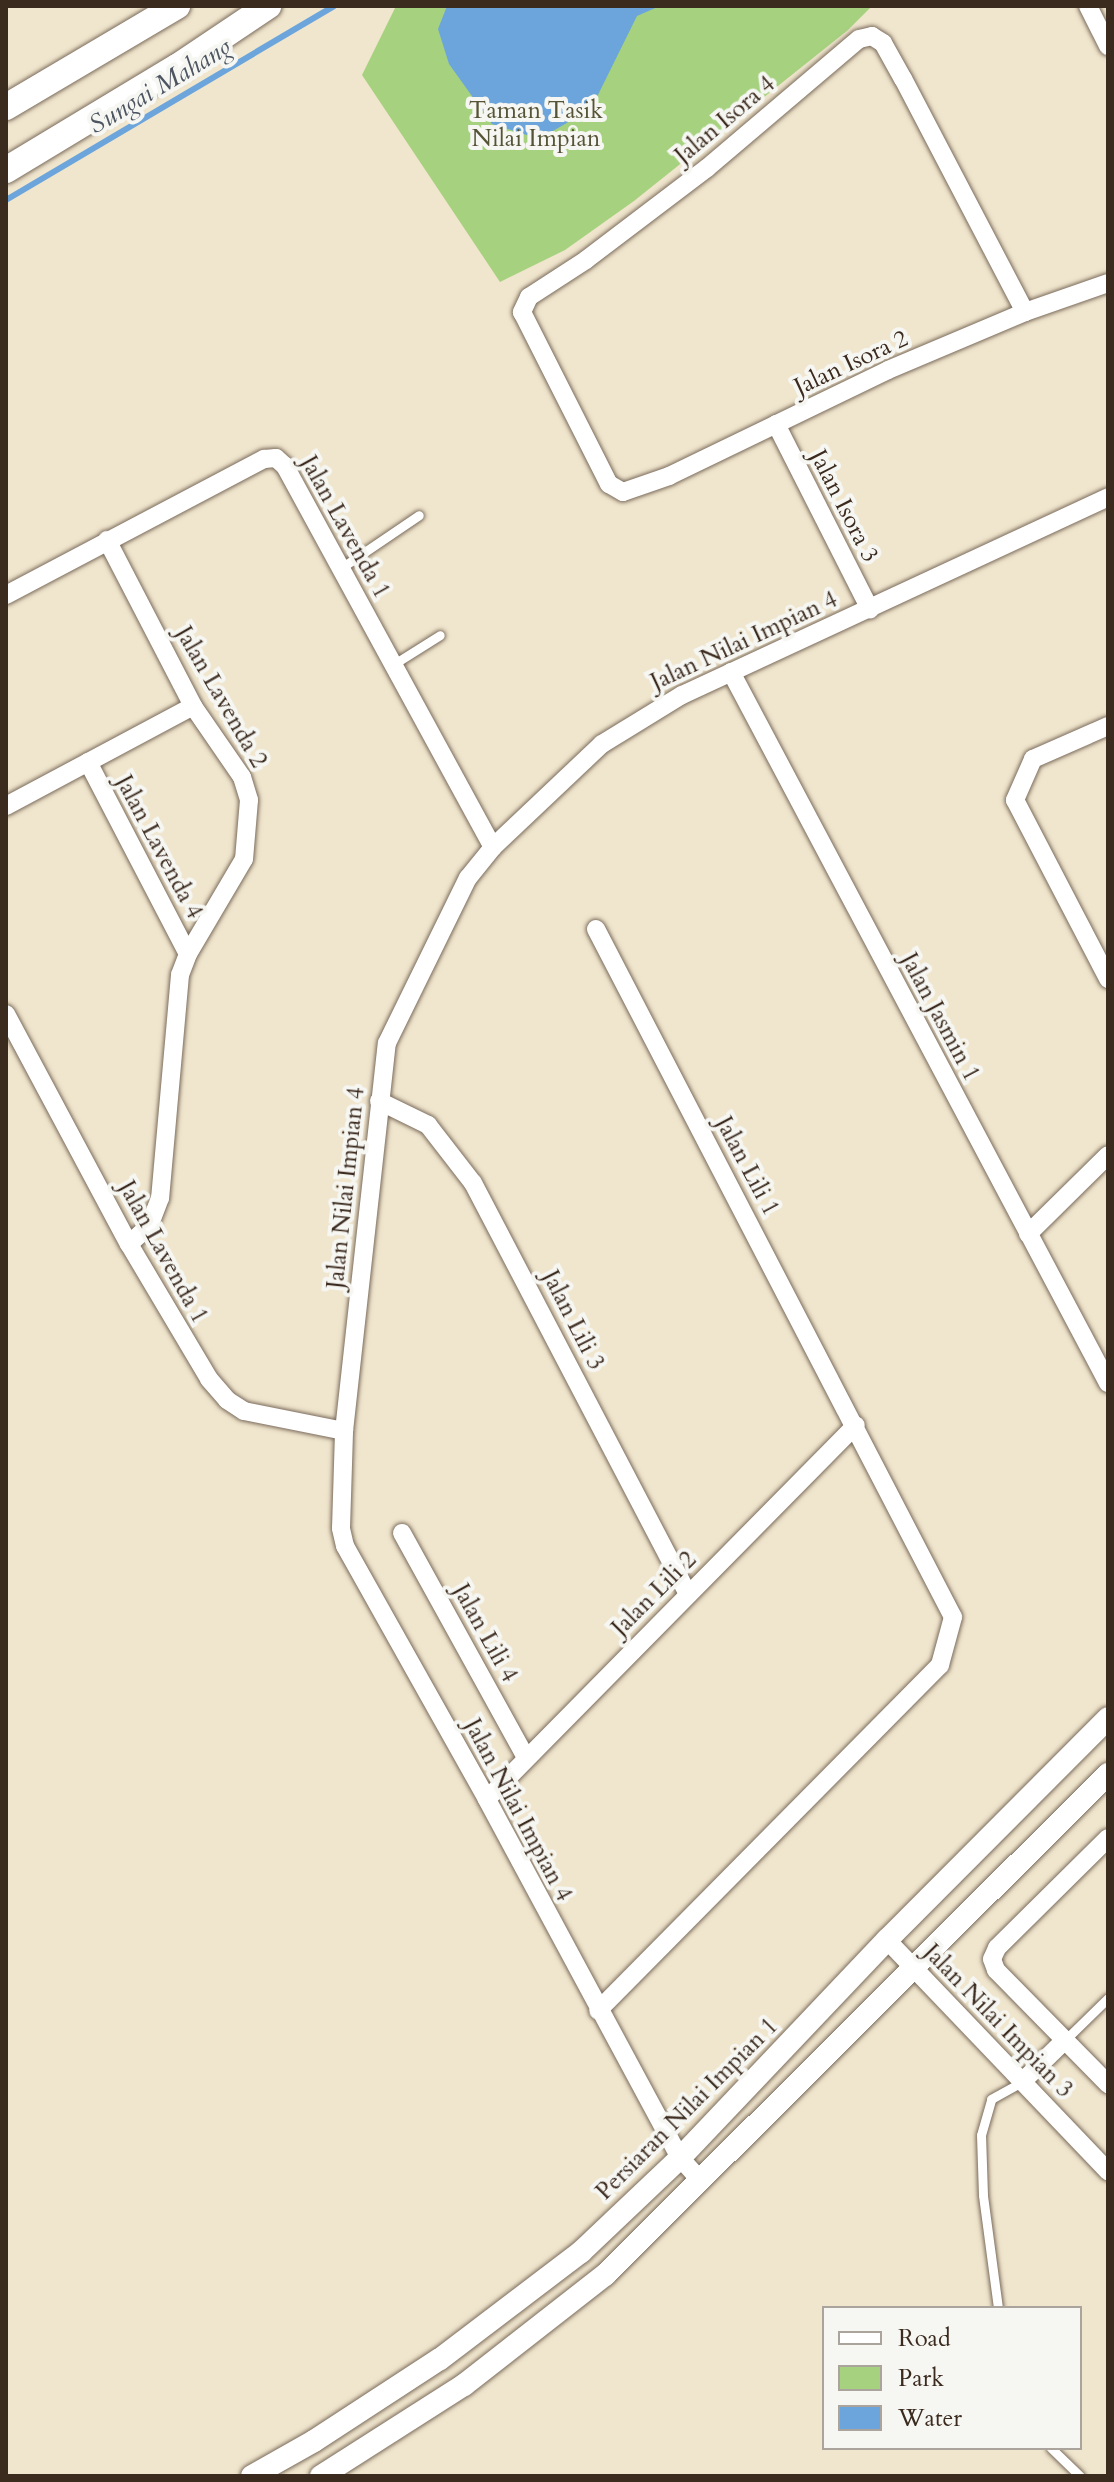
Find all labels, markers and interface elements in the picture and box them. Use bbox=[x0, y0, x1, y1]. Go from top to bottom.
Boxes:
water label: Sungai Mahang bbox=[83, 31, 237, 141]
street label: Jalan Isora 4 bbox=[669, 70, 781, 170]
park label: Taman Tasik Nilai Impian bbox=[469, 97, 603, 153]
street label: Jalan Isora 2 bbox=[790, 324, 912, 402]
street label: Jalan Isora 3 bbox=[803, 445, 885, 567]
street label: Jalan Lavenda 1 bbox=[294, 451, 396, 603]
street label: Jalan Nilai Impian 4 bbox=[646, 585, 842, 697]
street label: Jalan Lavenda 2 bbox=[169, 621, 273, 773]
street label: Jalan Lavenda 4 bbox=[109, 770, 209, 924]
street label: Jalan Jasmin 1 bbox=[894, 948, 986, 1086]
street label: Jalan Nilai Impian 4 bbox=[321, 1086, 371, 1290]
street label: Jalan Lili 1 bbox=[709, 1112, 785, 1220]
street label: Jalan Lavenda 1 bbox=[112, 1176, 214, 1328]
street label: Jalan Lili 3 bbox=[536, 1265, 610, 1375]
street label: Jalan Lili 2 bbox=[606, 1546, 702, 1642]
street label: Jalan Lili 4 bbox=[446, 1579, 524, 1687]
street label: Jalan Nilai Impian 4 bbox=[458, 1714, 578, 1906]
street label: Jalan Nilai Impian 3 bbox=[917, 1938, 1079, 2104]
street label: Persiaran Nilai Impian 1 bbox=[590, 2012, 784, 2206]
legend bbox=[822, 2306, 1082, 2450]
text: Road bbox=[898, 2322, 951, 2355]
text: Park bbox=[898, 2362, 944, 2395]
text: Water bbox=[898, 2402, 962, 2435]

